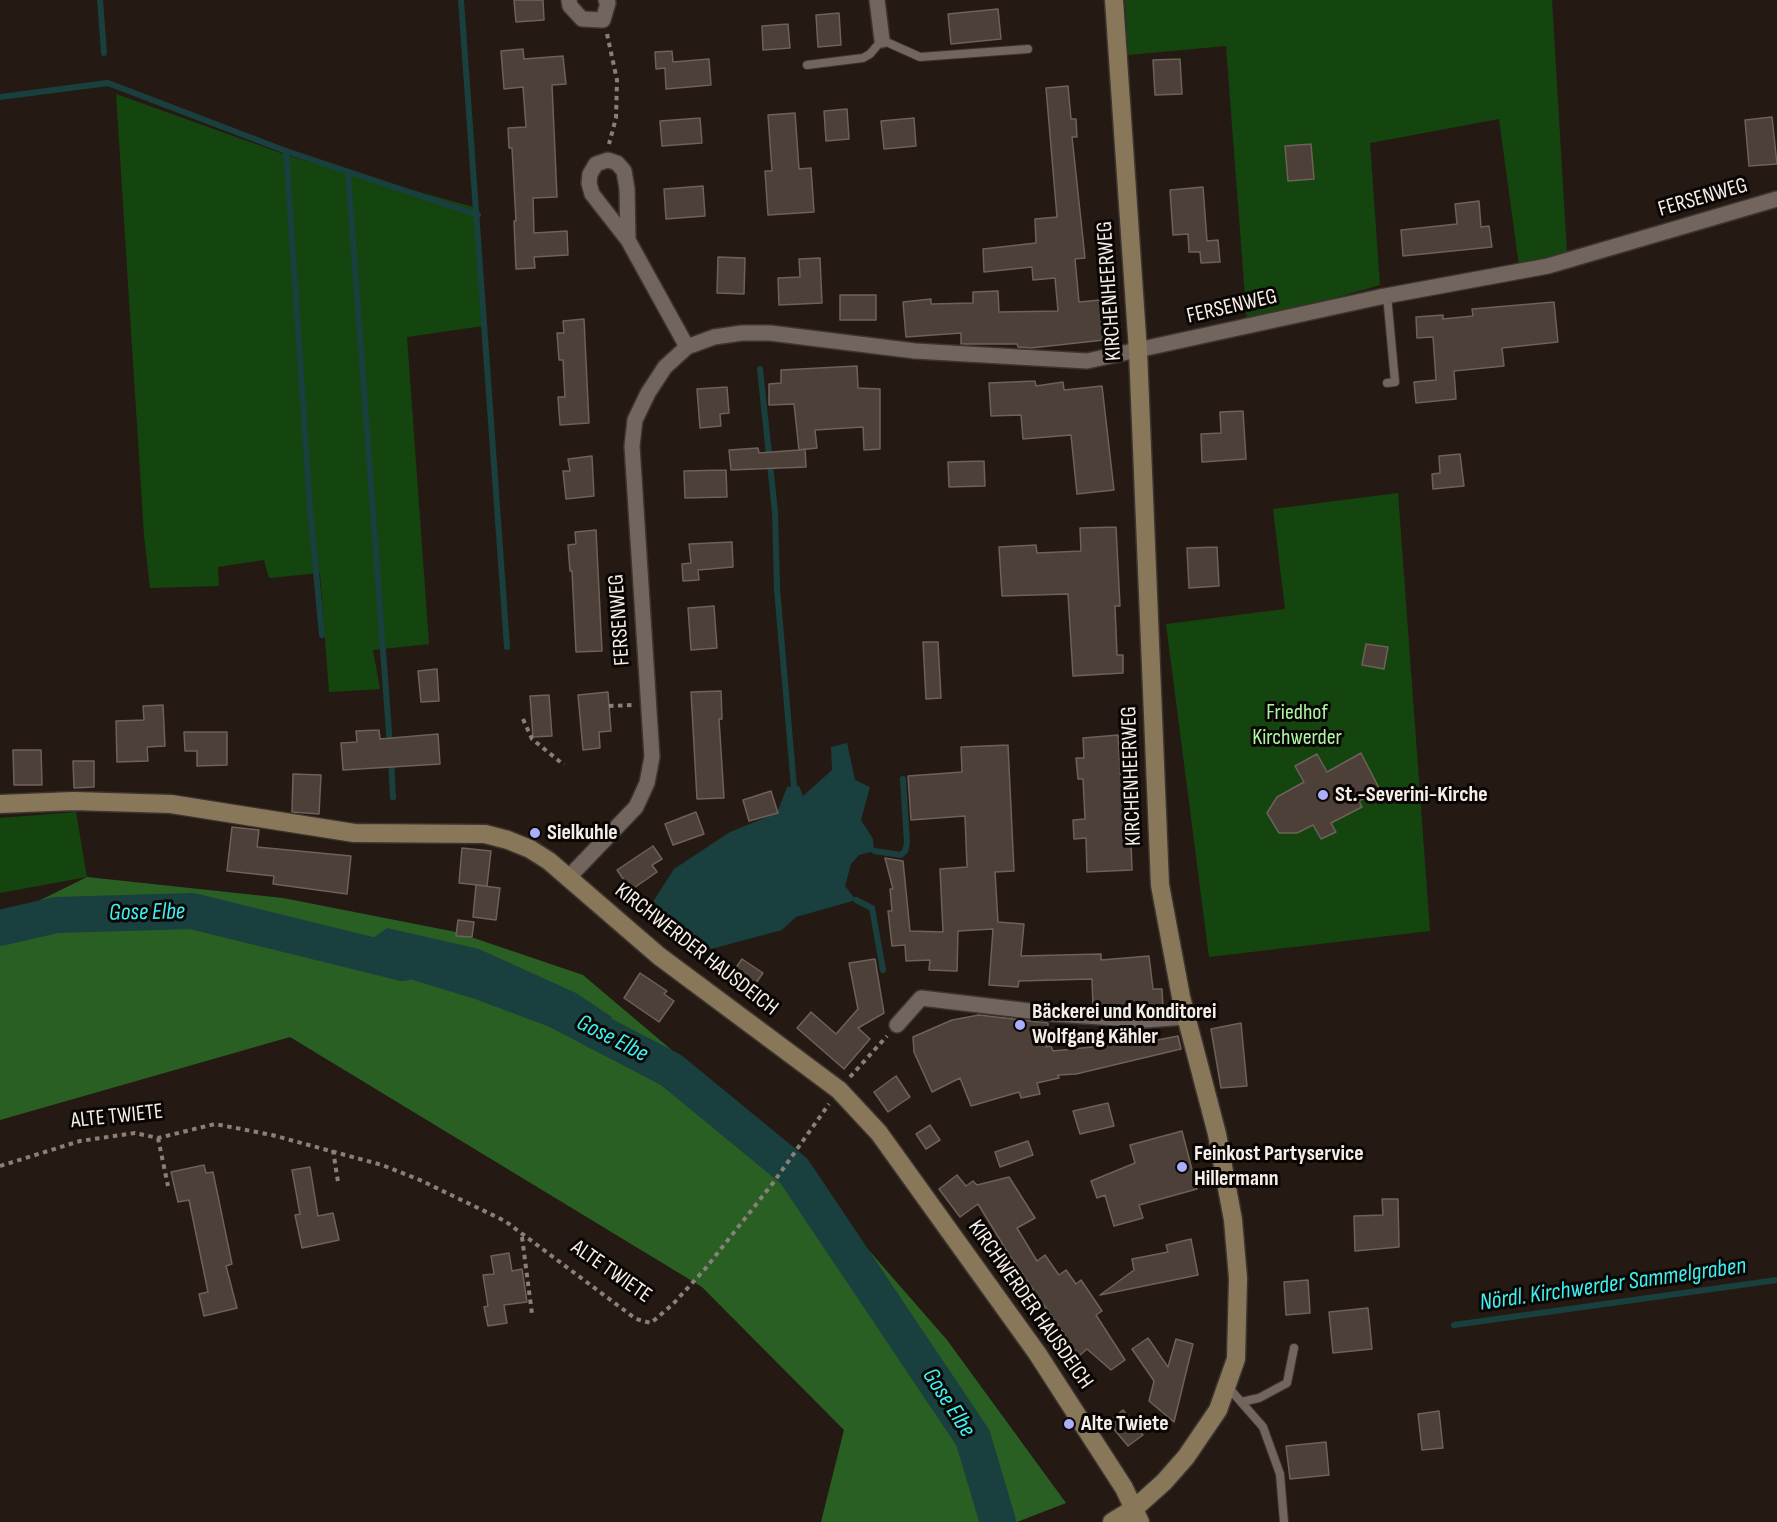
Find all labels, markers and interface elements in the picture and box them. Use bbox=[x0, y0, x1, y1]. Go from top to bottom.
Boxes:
street label: FERSENWEG bbox=[1655, 173, 1751, 223]
street label: KIRCHENHEERWEG bbox=[1092, 220, 1128, 362]
street label: FERSENWEG bbox=[1184, 284, 1280, 330]
street label: FERSENWEG bbox=[604, 573, 636, 667]
park label: Friedhof Kirchwerder bbox=[1252, 700, 1342, 752]
street label: KIRCHENHEERWEG bbox=[1116, 706, 1148, 846]
place label: St.-Severini-Kirche bbox=[1335, 782, 1488, 808]
marker: St.-Severini-Kirche bbox=[1316, 788, 1330, 802]
place label: Sielkuhle bbox=[547, 820, 618, 846]
marker: Sielkuhle bbox=[528, 826, 542, 840]
street label: KIRCHWERDER HAUSDEICH bbox=[609, 878, 783, 1022]
water label: Gose Elbe bbox=[109, 898, 185, 928]
place label: Bäckerei und Konditorei Wolfgang Kähler bbox=[1032, 999, 1216, 1050]
water label: Gose Elbe bbox=[571, 1009, 653, 1069]
marker: Bäckerei und Konditorei Wolfgang Kähler bbox=[1013, 1018, 1027, 1032]
street label: ALTE TWIETE bbox=[70, 1099, 164, 1135]
place label: Feinkost Partyservice Hillermann bbox=[1194, 1141, 1364, 1192]
marker: Feinkost Partyservice Hillermann bbox=[1175, 1160, 1189, 1174]
street label: KIRCHWERDER HAUSDEICH bbox=[962, 1215, 1098, 1395]
street label: ALTE TWIETE bbox=[566, 1235, 656, 1309]
water label: Nördl. Kirchwerder Sammelgraben bbox=[1478, 1252, 1748, 1318]
water label: Gose Elbe bbox=[915, 1363, 981, 1443]
place label: Alte Twiete bbox=[1081, 1411, 1169, 1437]
marker: Alte Twiete bbox=[1062, 1417, 1076, 1431]

